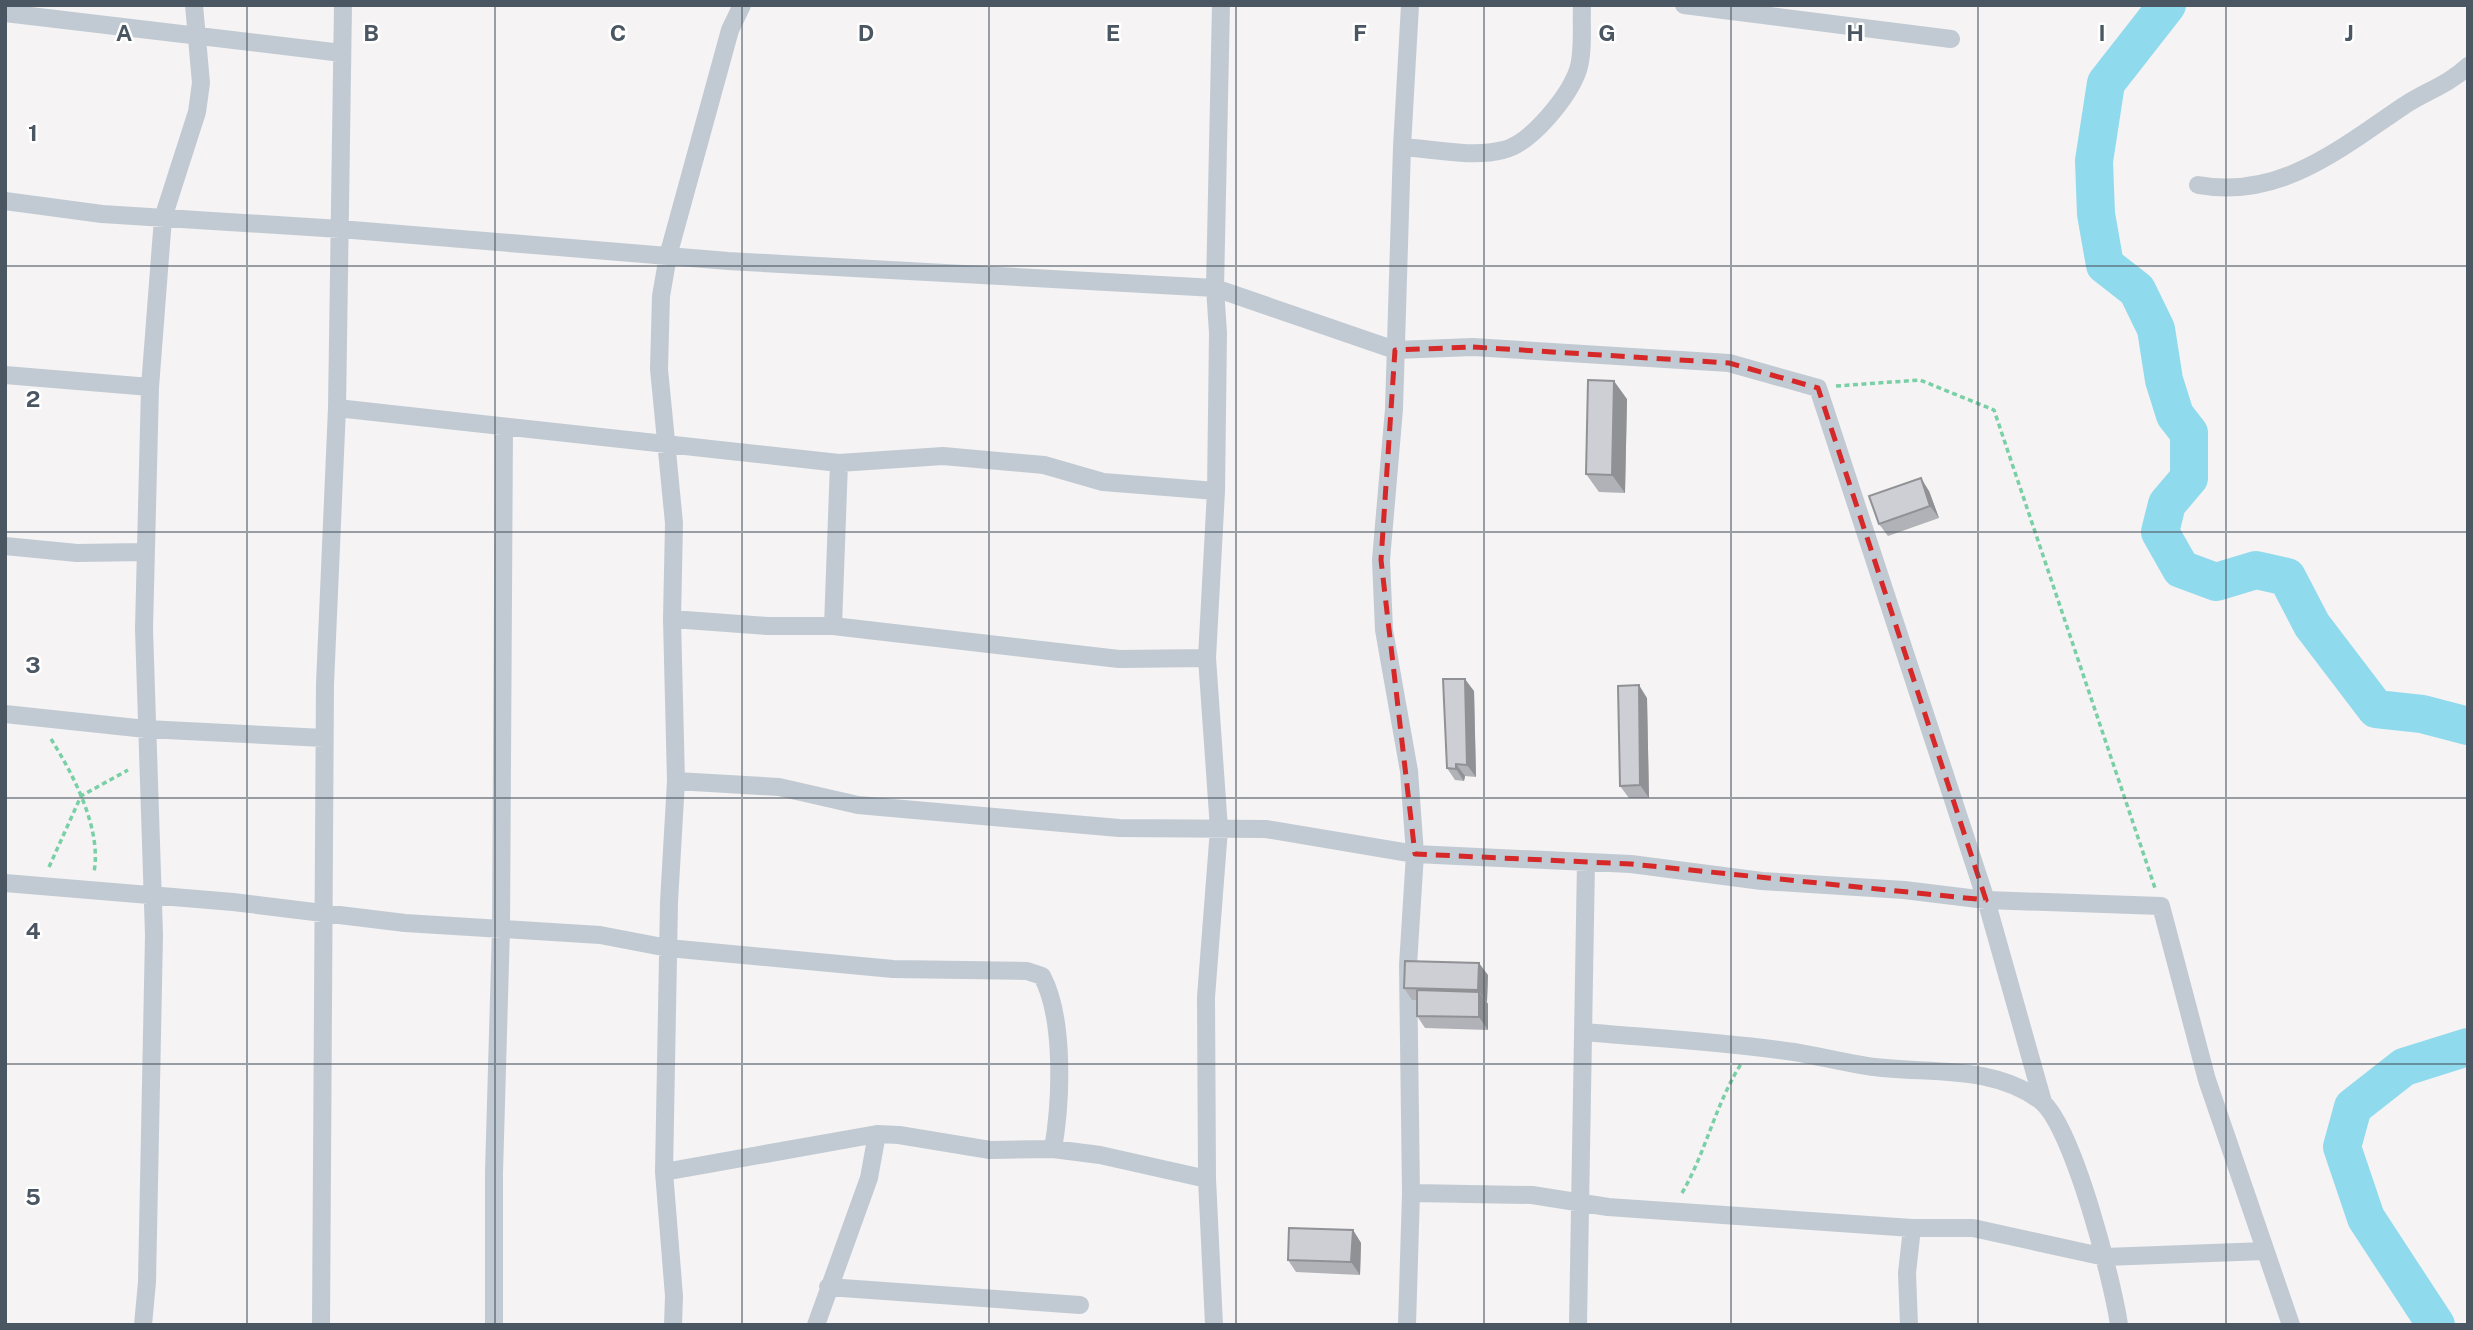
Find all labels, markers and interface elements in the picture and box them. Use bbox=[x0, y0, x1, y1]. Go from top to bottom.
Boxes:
text: A bbox=[116, 19, 133, 46]
text: B bbox=[363, 19, 379, 46]
text: C bbox=[610, 19, 626, 46]
text: D bbox=[858, 19, 874, 46]
text: E bbox=[1106, 19, 1120, 46]
text: F bbox=[1353, 19, 1367, 46]
text: G bbox=[1598, 19, 1616, 46]
text: H bbox=[1846, 19, 1864, 46]
text: I bbox=[2098, 19, 2106, 46]
text: J bbox=[2344, 19, 2354, 46]
text: 1 bbox=[28, 119, 38, 146]
text: 2 bbox=[26, 385, 40, 412]
text: 3 bbox=[25, 651, 41, 678]
text: 4 bbox=[25, 917, 41, 944]
text: 5 bbox=[25, 1183, 41, 1210]

